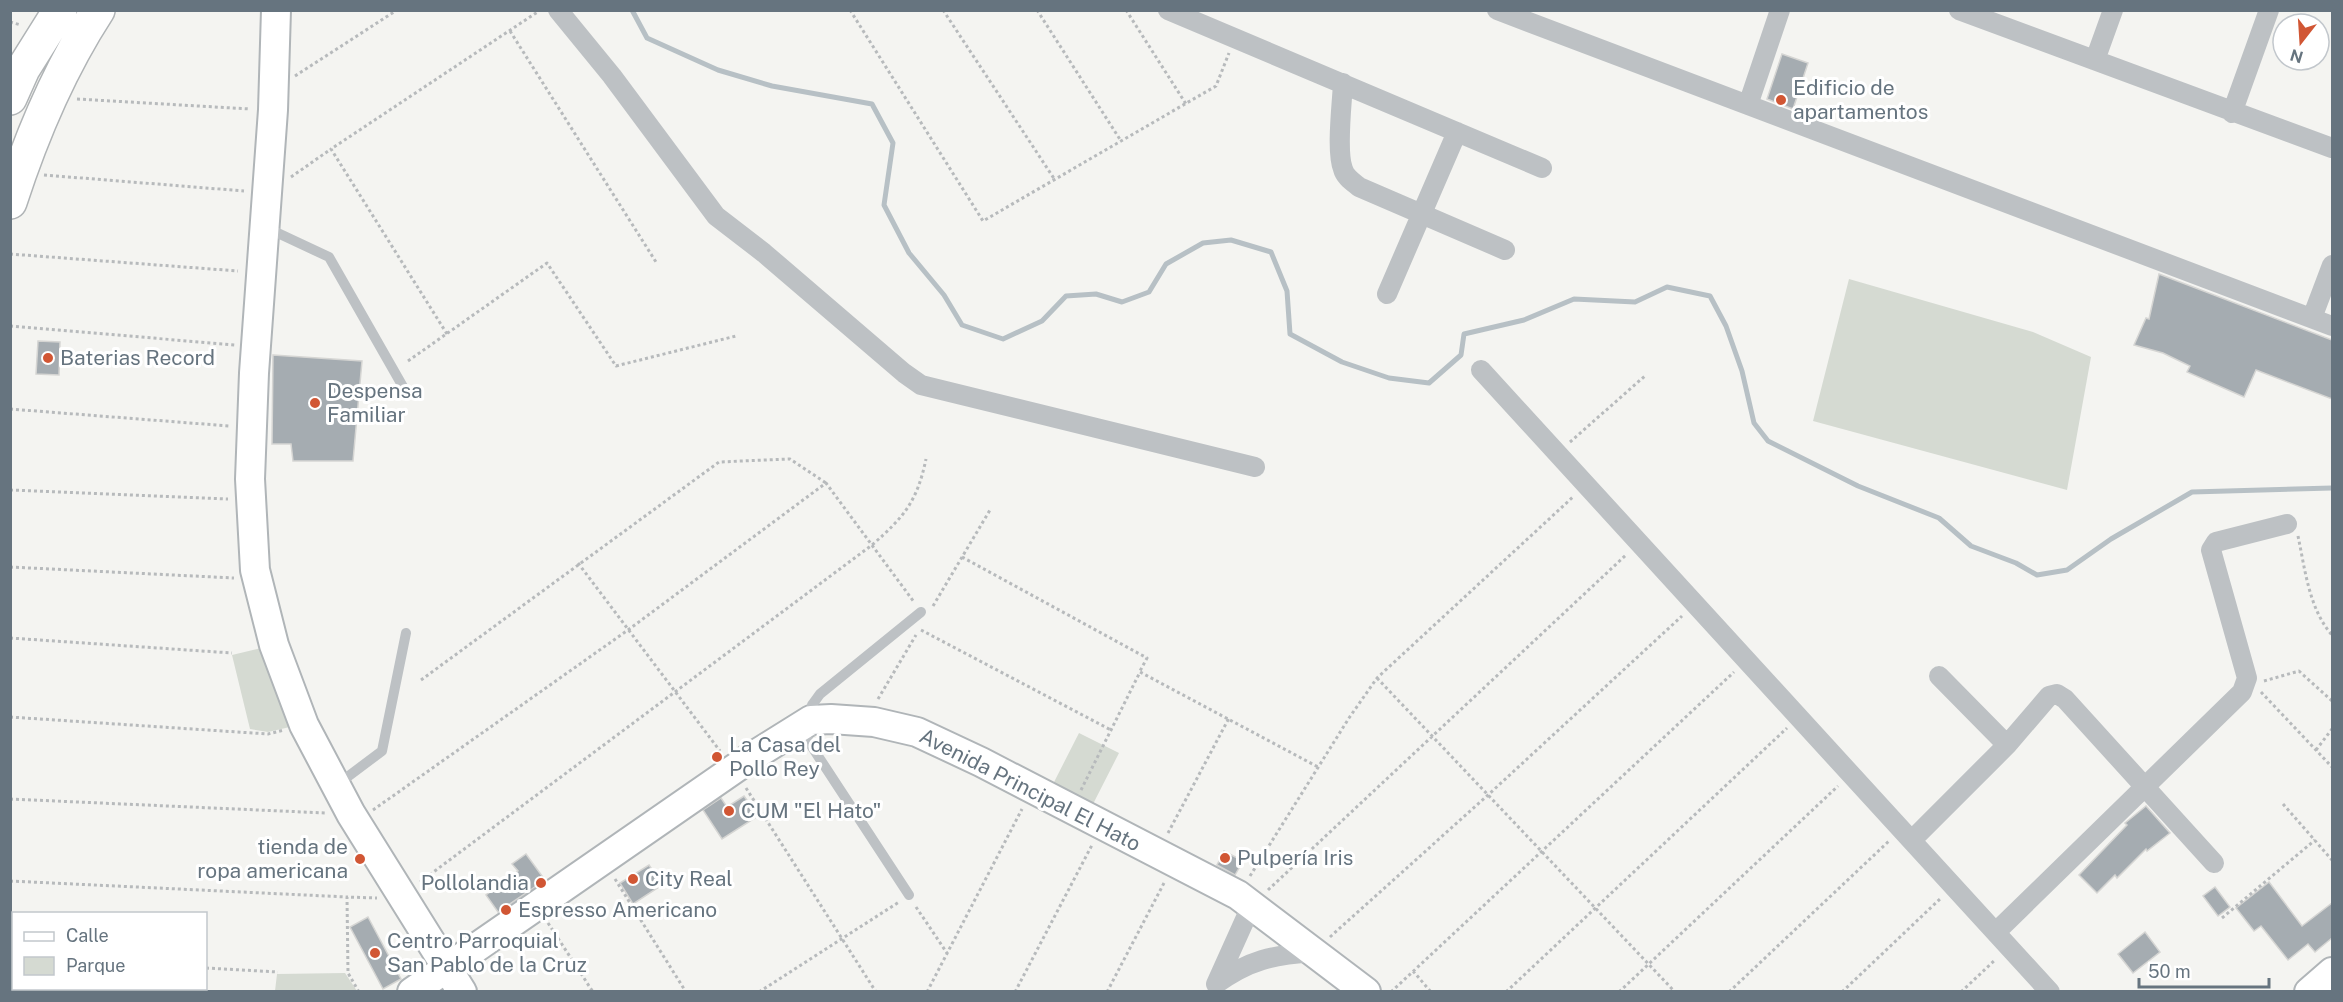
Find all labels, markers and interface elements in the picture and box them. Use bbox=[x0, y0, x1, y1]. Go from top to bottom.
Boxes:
north arrow bbox=[2271, 12, 2331, 72]
text: N bbox=[2288, 45, 2306, 67]
place label: Edificio de apartamentos bbox=[1793, 75, 1928, 124]
marker: Edificio de apartamentos bbox=[1774, 93, 1788, 107]
place label: Baterias Record bbox=[60, 345, 215, 370]
marker: Baterias Record bbox=[41, 351, 55, 365]
place label: Despensa Familiar bbox=[327, 378, 423, 427]
marker: Despensa Familiar bbox=[308, 396, 322, 410]
street label: Avenida Principal El Hato bbox=[916, 723, 1145, 856]
place label: La Casa del Pollo Rey bbox=[729, 732, 841, 781]
marker: La Casa del Pollo Rey bbox=[710, 750, 724, 764]
place label: CUM "El Hato" bbox=[741, 798, 881, 823]
marker: CUM "El Hato" bbox=[722, 804, 736, 818]
place label: tienda de ropa americana bbox=[197, 834, 348, 883]
place label: Pulpería Iris bbox=[1237, 845, 1353, 870]
marker: Pulpería Iris bbox=[1218, 851, 1232, 865]
marker: tienda de ropa americana bbox=[353, 852, 367, 866]
place label: City Real bbox=[645, 866, 733, 891]
place label: Pollolandia bbox=[421, 870, 529, 895]
marker: City Real bbox=[626, 872, 640, 886]
marker: Pollolandia bbox=[534, 876, 548, 890]
place label: Espresso Americano bbox=[518, 897, 717, 922]
marker: Espresso Americano bbox=[499, 903, 513, 917]
legend bbox=[12, 912, 207, 990]
text: Calle bbox=[66, 925, 109, 946]
place label: Centro Parroquial San Pablo de la Cruz bbox=[387, 928, 587, 977]
marker: Centro Parroquial San Pablo de la Cruz bbox=[368, 946, 382, 960]
scale bar bbox=[2139, 951, 2270, 989]
text: Parque bbox=[66, 955, 126, 976]
text: 50 m bbox=[2148, 961, 2191, 982]

